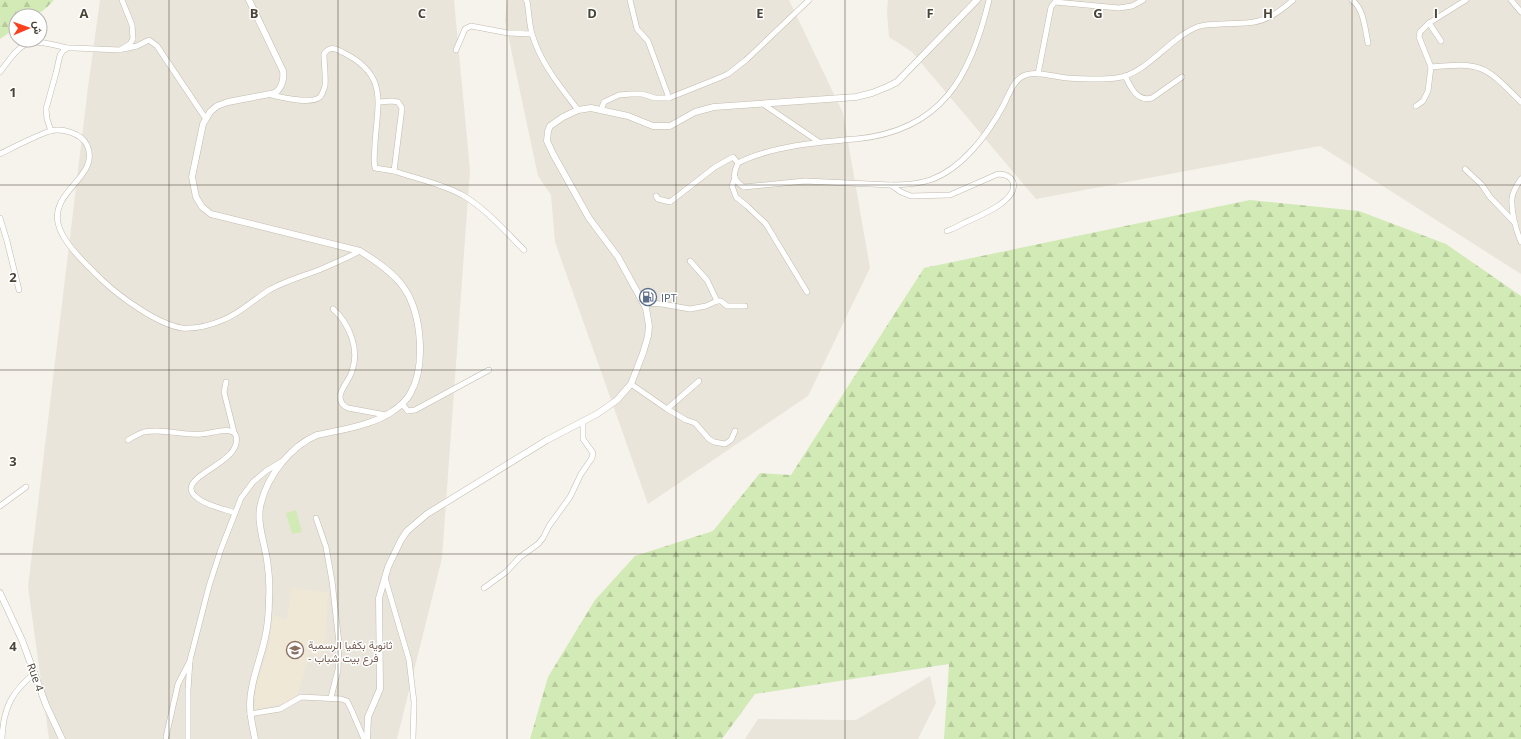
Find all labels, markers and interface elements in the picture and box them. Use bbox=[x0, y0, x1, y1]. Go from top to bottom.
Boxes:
text: A bbox=[80, 4, 89, 22]
text: B bbox=[250, 4, 259, 22]
text: C bbox=[418, 4, 426, 22]
text: D bbox=[587, 4, 597, 22]
text: E bbox=[756, 4, 764, 22]
text: F bbox=[926, 4, 934, 22]
text: G bbox=[1093, 4, 1103, 22]
text: H bbox=[1263, 4, 1273, 22]
text: I bbox=[1434, 4, 1438, 22]
north arrow bbox=[8, 8, 48, 48]
text: ش bbox=[31, 21, 46, 35]
text: 1 bbox=[9, 83, 17, 101]
text: 2 bbox=[9, 268, 17, 286]
fuel station icon: IPT bbox=[638, 287, 658, 307]
place label: IPT bbox=[661, 290, 677, 305]
text: 3 bbox=[9, 452, 17, 470]
text: 4 bbox=[9, 637, 17, 655]
place label: ثانوية بكفيا الرسمية - فرع بيت شباب bbox=[308, 637, 393, 666]
school or university icon: ثانوية بكفيا الرسمية - فرع بيت شباب bbox=[285, 640, 305, 660]
street label: Rue 4 bbox=[24, 661, 48, 694]

